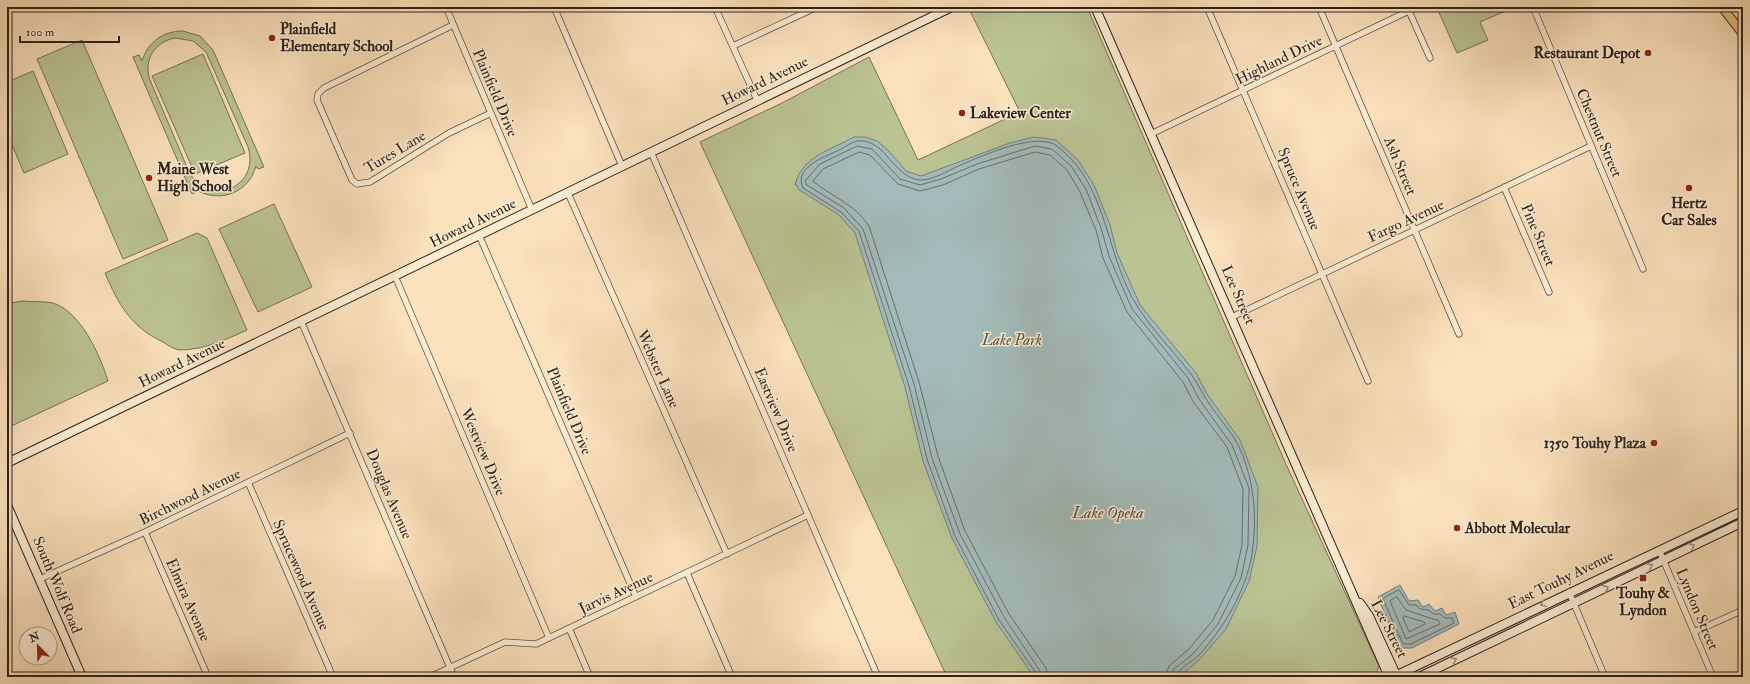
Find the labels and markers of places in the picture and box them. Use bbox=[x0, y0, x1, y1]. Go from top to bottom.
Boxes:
place label: Plainfield Elementary School bbox=[280, 20, 393, 57]
marker: Plainfield Elementary School bbox=[267, 33, 277, 43]
place label: Restaurant Depot bbox=[1534, 44, 1640, 64]
marker: Restaurant Depot bbox=[1643, 48, 1653, 58]
place label: Lakeview Center bbox=[970, 104, 1071, 123]
marker: Lakeview Center bbox=[957, 108, 967, 118]
place label: Maine West High School bbox=[156, 160, 232, 197]
marker: Maine West High School bbox=[144, 173, 154, 183]
marker: Hertz Car Sales bbox=[1684, 183, 1694, 193]
place label: Hertz Car Sales bbox=[1661, 194, 1717, 230]
place label: 1350 Touhy Plaza bbox=[1544, 434, 1647, 454]
marker: 1350 Touhy Plaza bbox=[1649, 438, 1659, 448]
place label: Abbott Molecular bbox=[1464, 519, 1571, 538]
marker: Abbott Molecular bbox=[1452, 523, 1462, 533]
marker: Touhy & Lyndon bbox=[1638, 573, 1648, 583]
place label: Touhy & Lyndon bbox=[1615, 584, 1671, 621]

